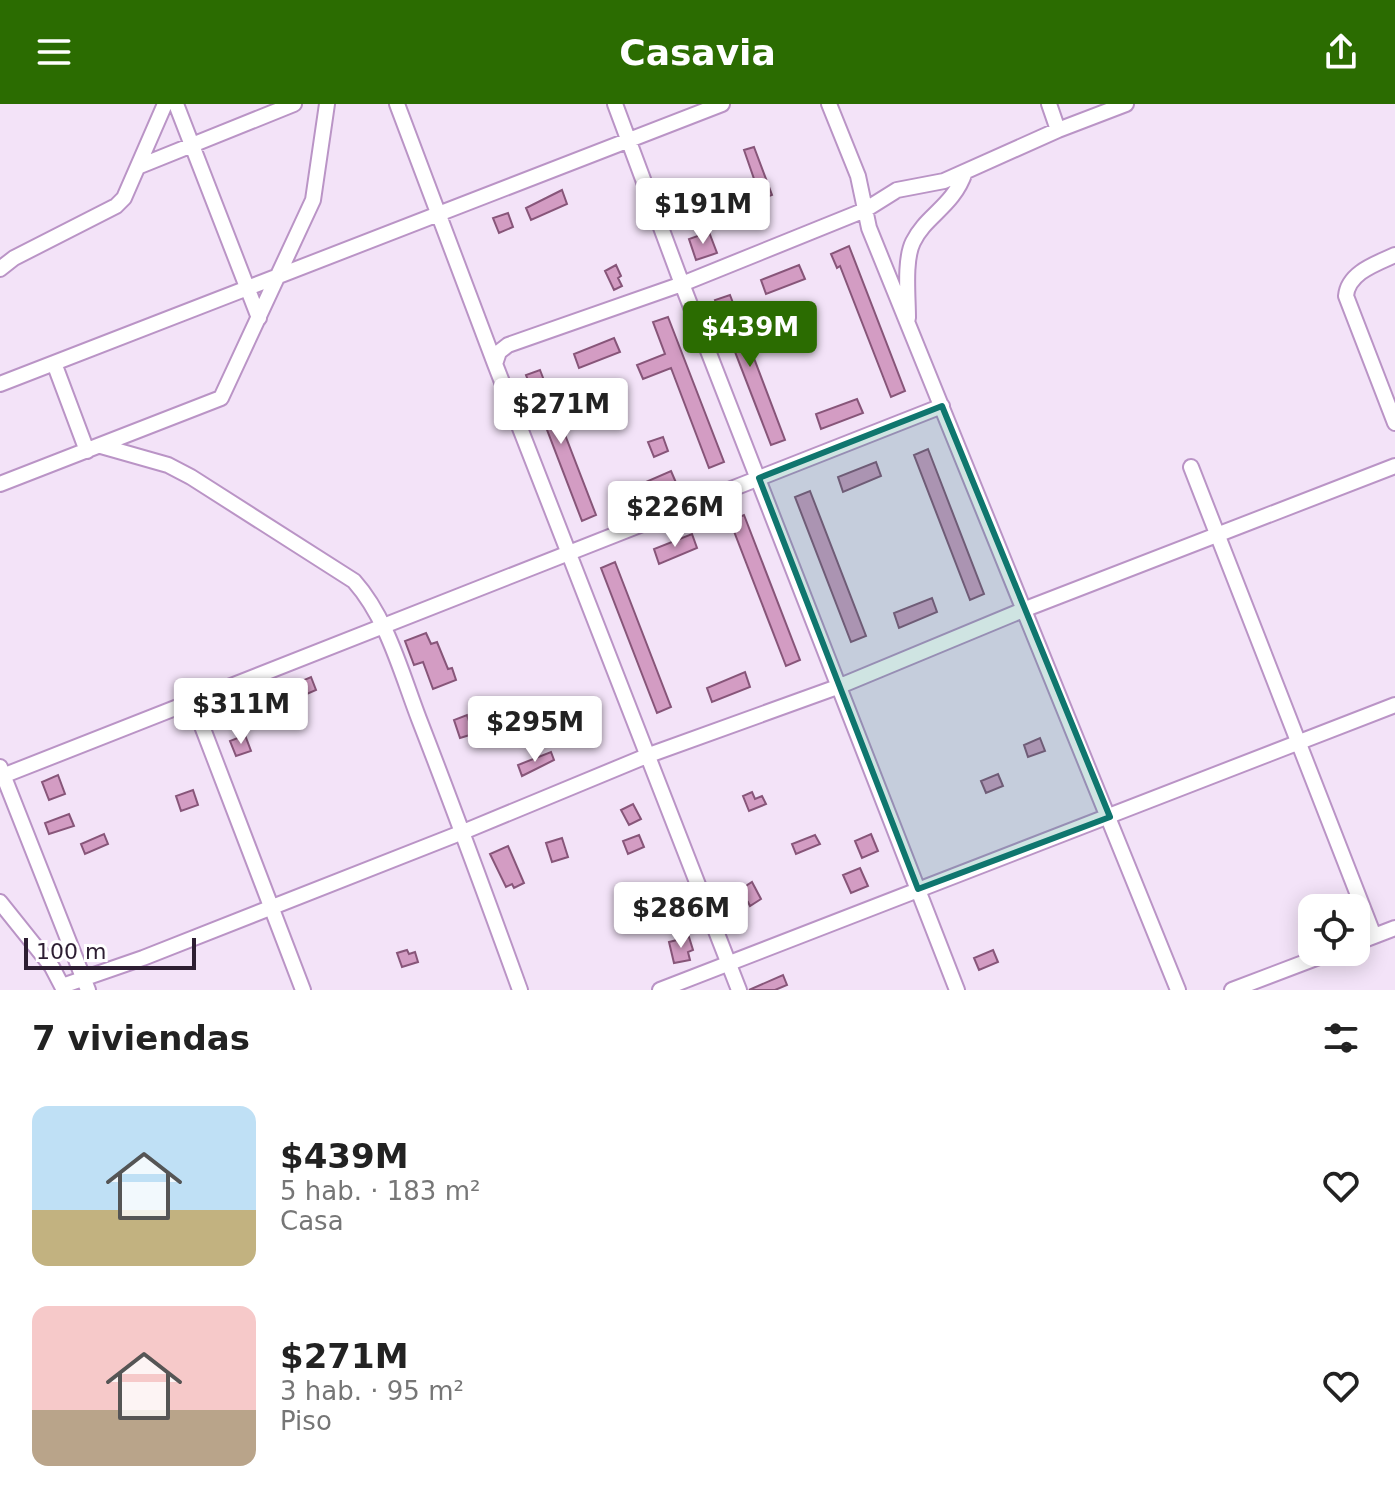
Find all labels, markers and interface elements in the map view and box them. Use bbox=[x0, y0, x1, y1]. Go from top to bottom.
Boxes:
icon: menu bbox=[32, 30, 76, 74]
icon: share bbox=[1319, 30, 1363, 74]
text: Casavia bbox=[619, 32, 776, 73]
pin: $191M bbox=[647, 178, 759, 246]
text: $191M bbox=[654, 189, 752, 219]
pin: $439M bbox=[694, 301, 806, 369]
text: $439M bbox=[701, 312, 799, 342]
pin: $271M bbox=[505, 378, 617, 446]
text: $271M bbox=[512, 389, 610, 419]
pin: $226M bbox=[619, 481, 731, 549]
text: $226M bbox=[626, 492, 724, 522]
pin: $311M bbox=[185, 678, 297, 746]
text: $311M bbox=[192, 689, 290, 719]
pin: $295M bbox=[479, 696, 591, 764]
text: $295M bbox=[486, 707, 584, 737]
pin: $286M bbox=[625, 882, 737, 950]
text: $286M bbox=[632, 893, 730, 923]
map controls bbox=[1298, 894, 1370, 966]
button: locate bbox=[1298, 894, 1370, 966]
scale bar bbox=[24, 934, 196, 970]
text: 100 m bbox=[36, 939, 106, 964]
icon: filters bbox=[1319, 1016, 1363, 1060]
text: 7 viviendas bbox=[32, 1018, 250, 1058]
text: $439M bbox=[280, 1136, 408, 1176]
icon: home bbox=[96, 1138, 192, 1234]
icon: heart bbox=[1319, 1164, 1363, 1208]
text: 5 hab. · 183 m² bbox=[280, 1176, 480, 1206]
text: Casa bbox=[280, 1206, 344, 1236]
text: $271M bbox=[280, 1336, 408, 1376]
icon: home bbox=[96, 1338, 192, 1434]
icon: heart bbox=[1319, 1364, 1363, 1408]
text: 3 hab. · 95 m² bbox=[280, 1376, 464, 1406]
text: Piso bbox=[280, 1406, 332, 1436]

